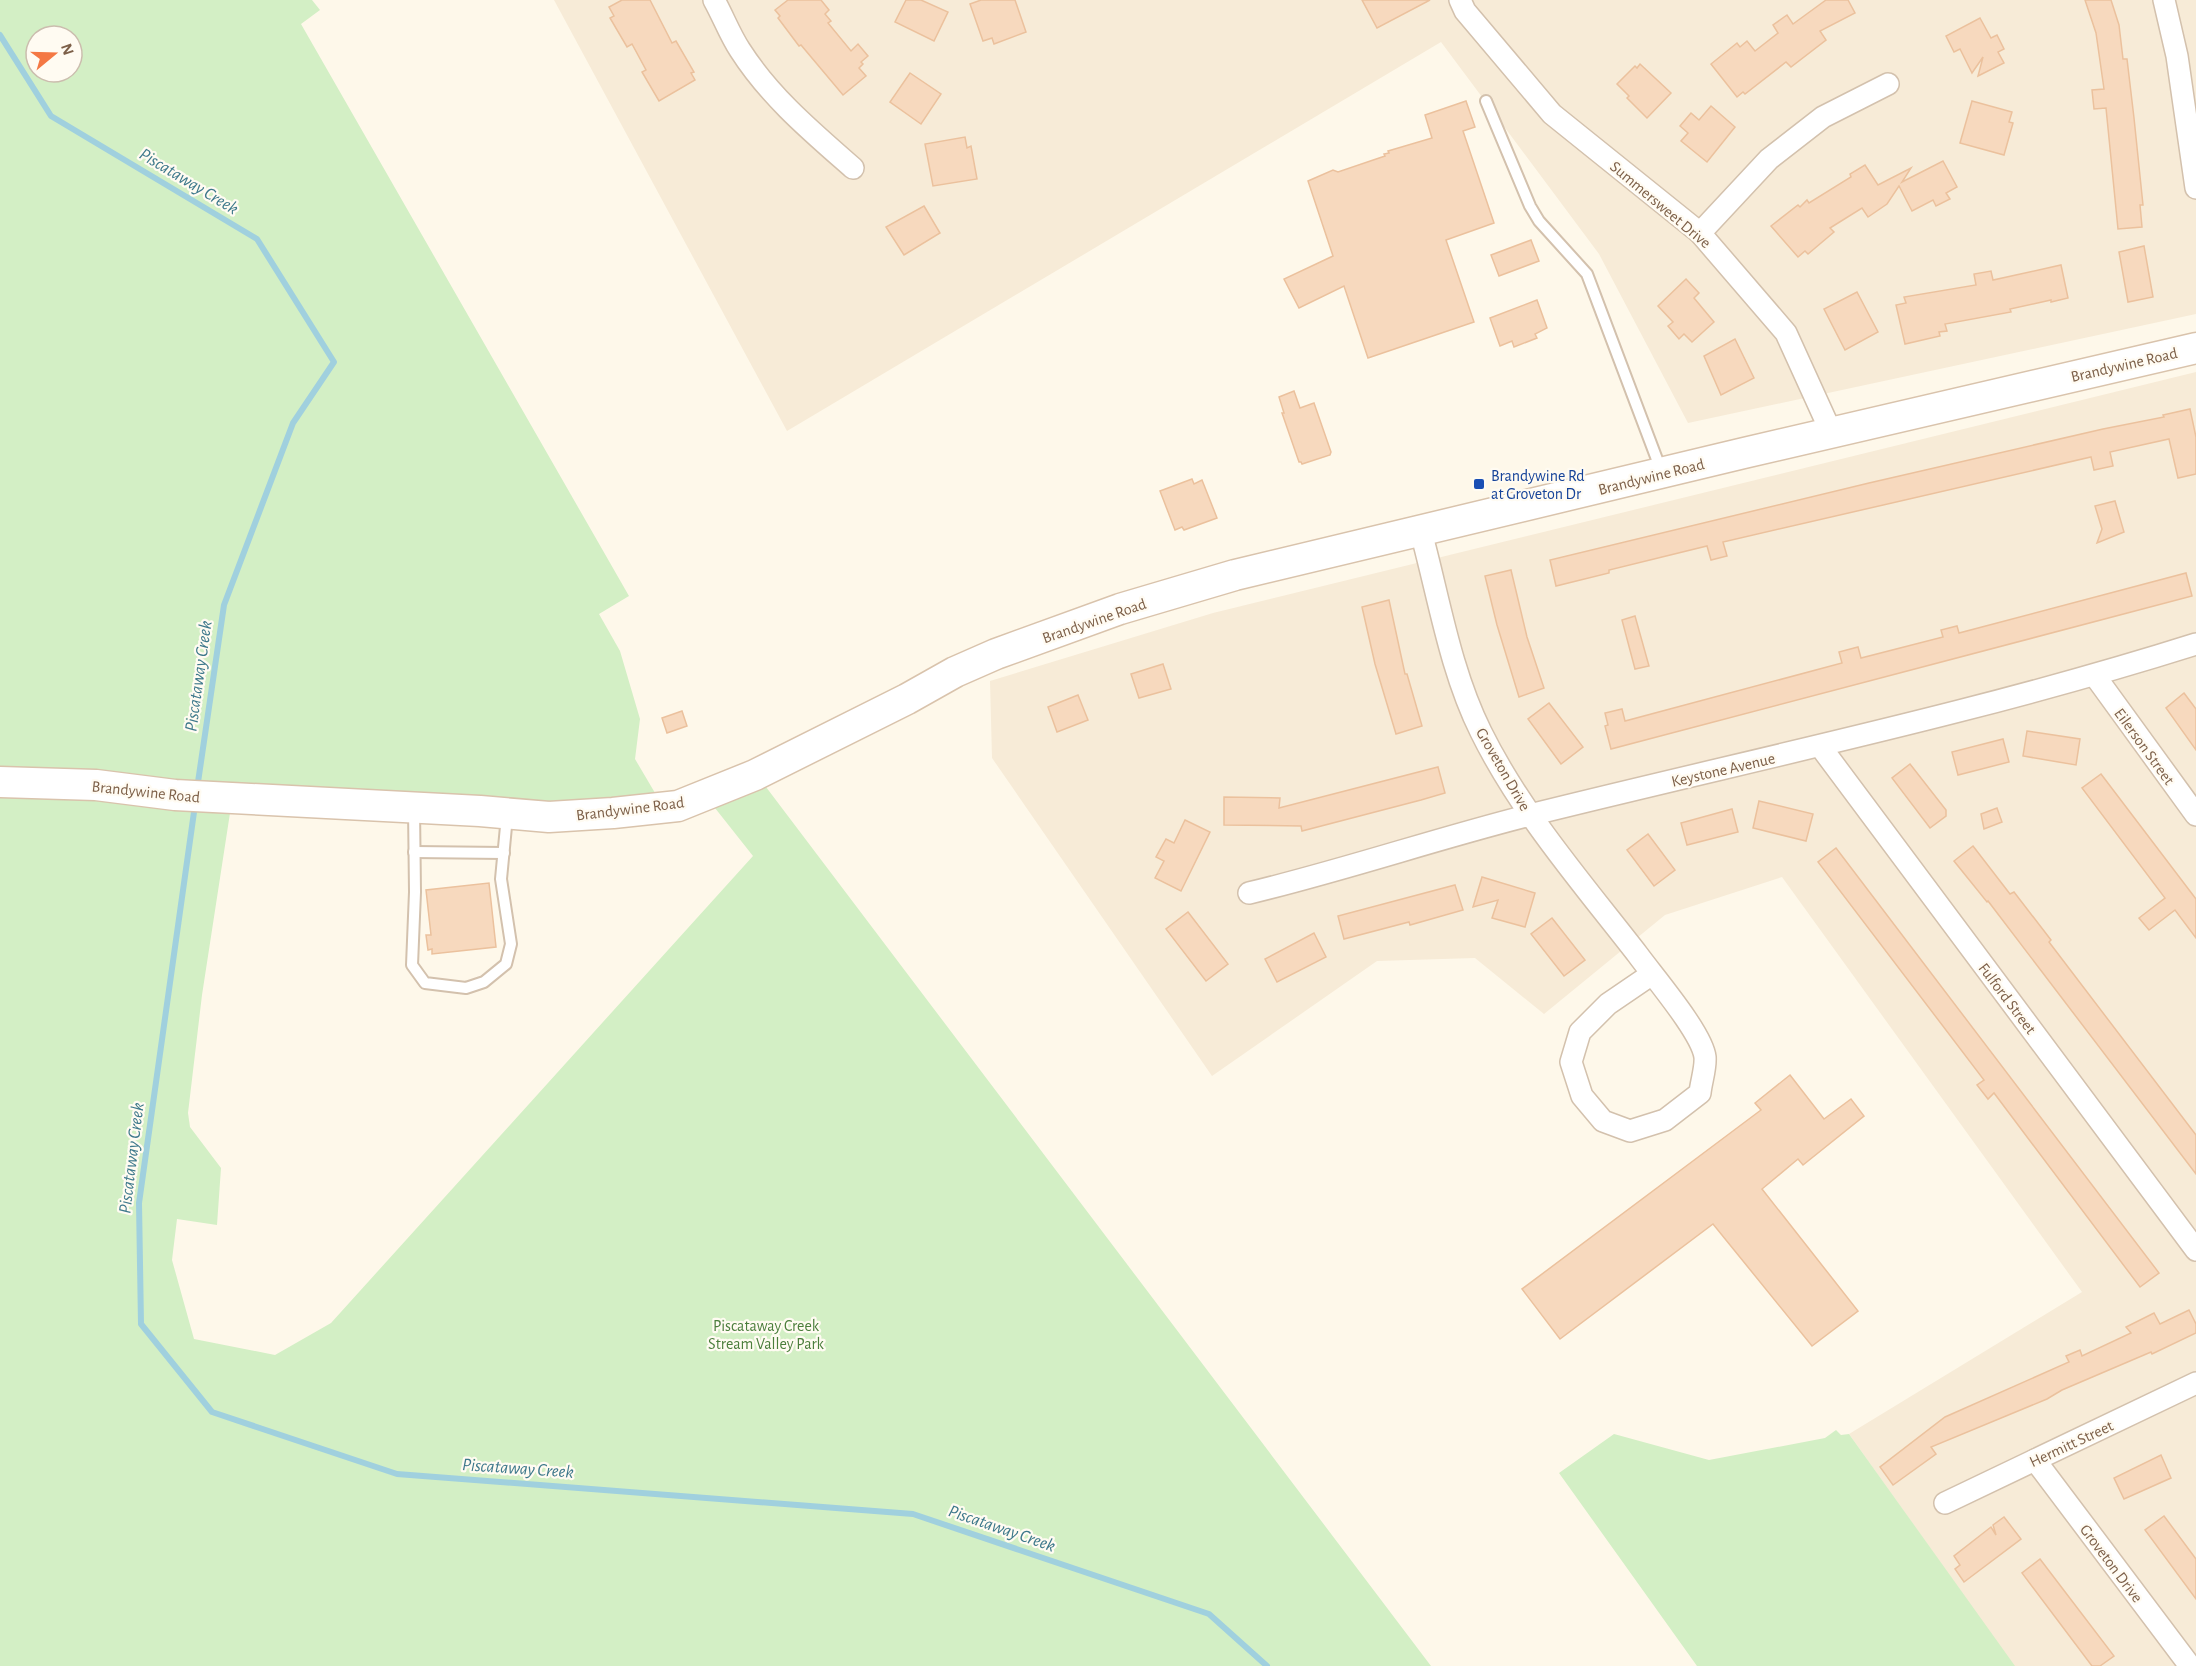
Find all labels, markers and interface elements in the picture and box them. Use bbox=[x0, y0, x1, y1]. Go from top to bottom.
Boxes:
north arrow bbox=[24, 24, 84, 84]
text: N bbox=[58, 42, 77, 57]
water label: Piscataway Creek bbox=[136, 145, 241, 218]
street label: Summersweet Drive bbox=[1607, 158, 1714, 251]
street label: Brandywine Road bbox=[2069, 345, 2179, 386]
street label: Brandywine Road bbox=[1597, 456, 1706, 499]
place label: Brandywine Rd at Groveton Dr bbox=[1491, 468, 1585, 502]
marker: Brandywine Rd at Groveton Dr bbox=[1472, 477, 1486, 491]
street label: Brandywine Road bbox=[1040, 596, 1149, 647]
water label: Piscataway Creek bbox=[182, 619, 216, 733]
street label: Eilerson Street bbox=[2111, 705, 2177, 788]
street label: Groveton Drive bbox=[1473, 725, 1533, 814]
street label: Keystone Avenue bbox=[1670, 750, 1777, 791]
street label: Brandywine Road bbox=[91, 778, 201, 807]
street label: Brandywine Road bbox=[575, 794, 685, 825]
street label: Fulford Street bbox=[1975, 960, 2039, 1037]
water label: Piscataway Creek bbox=[116, 1102, 148, 1215]
park label: Piscataway Creek Stream Valley Park bbox=[708, 1318, 825, 1353]
street label: Hermitt Street bbox=[2027, 1418, 2116, 1470]
water label: Piscataway Creek bbox=[462, 1456, 574, 1482]
water label: Piscataway Creek bbox=[946, 1502, 1057, 1556]
street label: Groveton Drive bbox=[2077, 1522, 2145, 1605]

